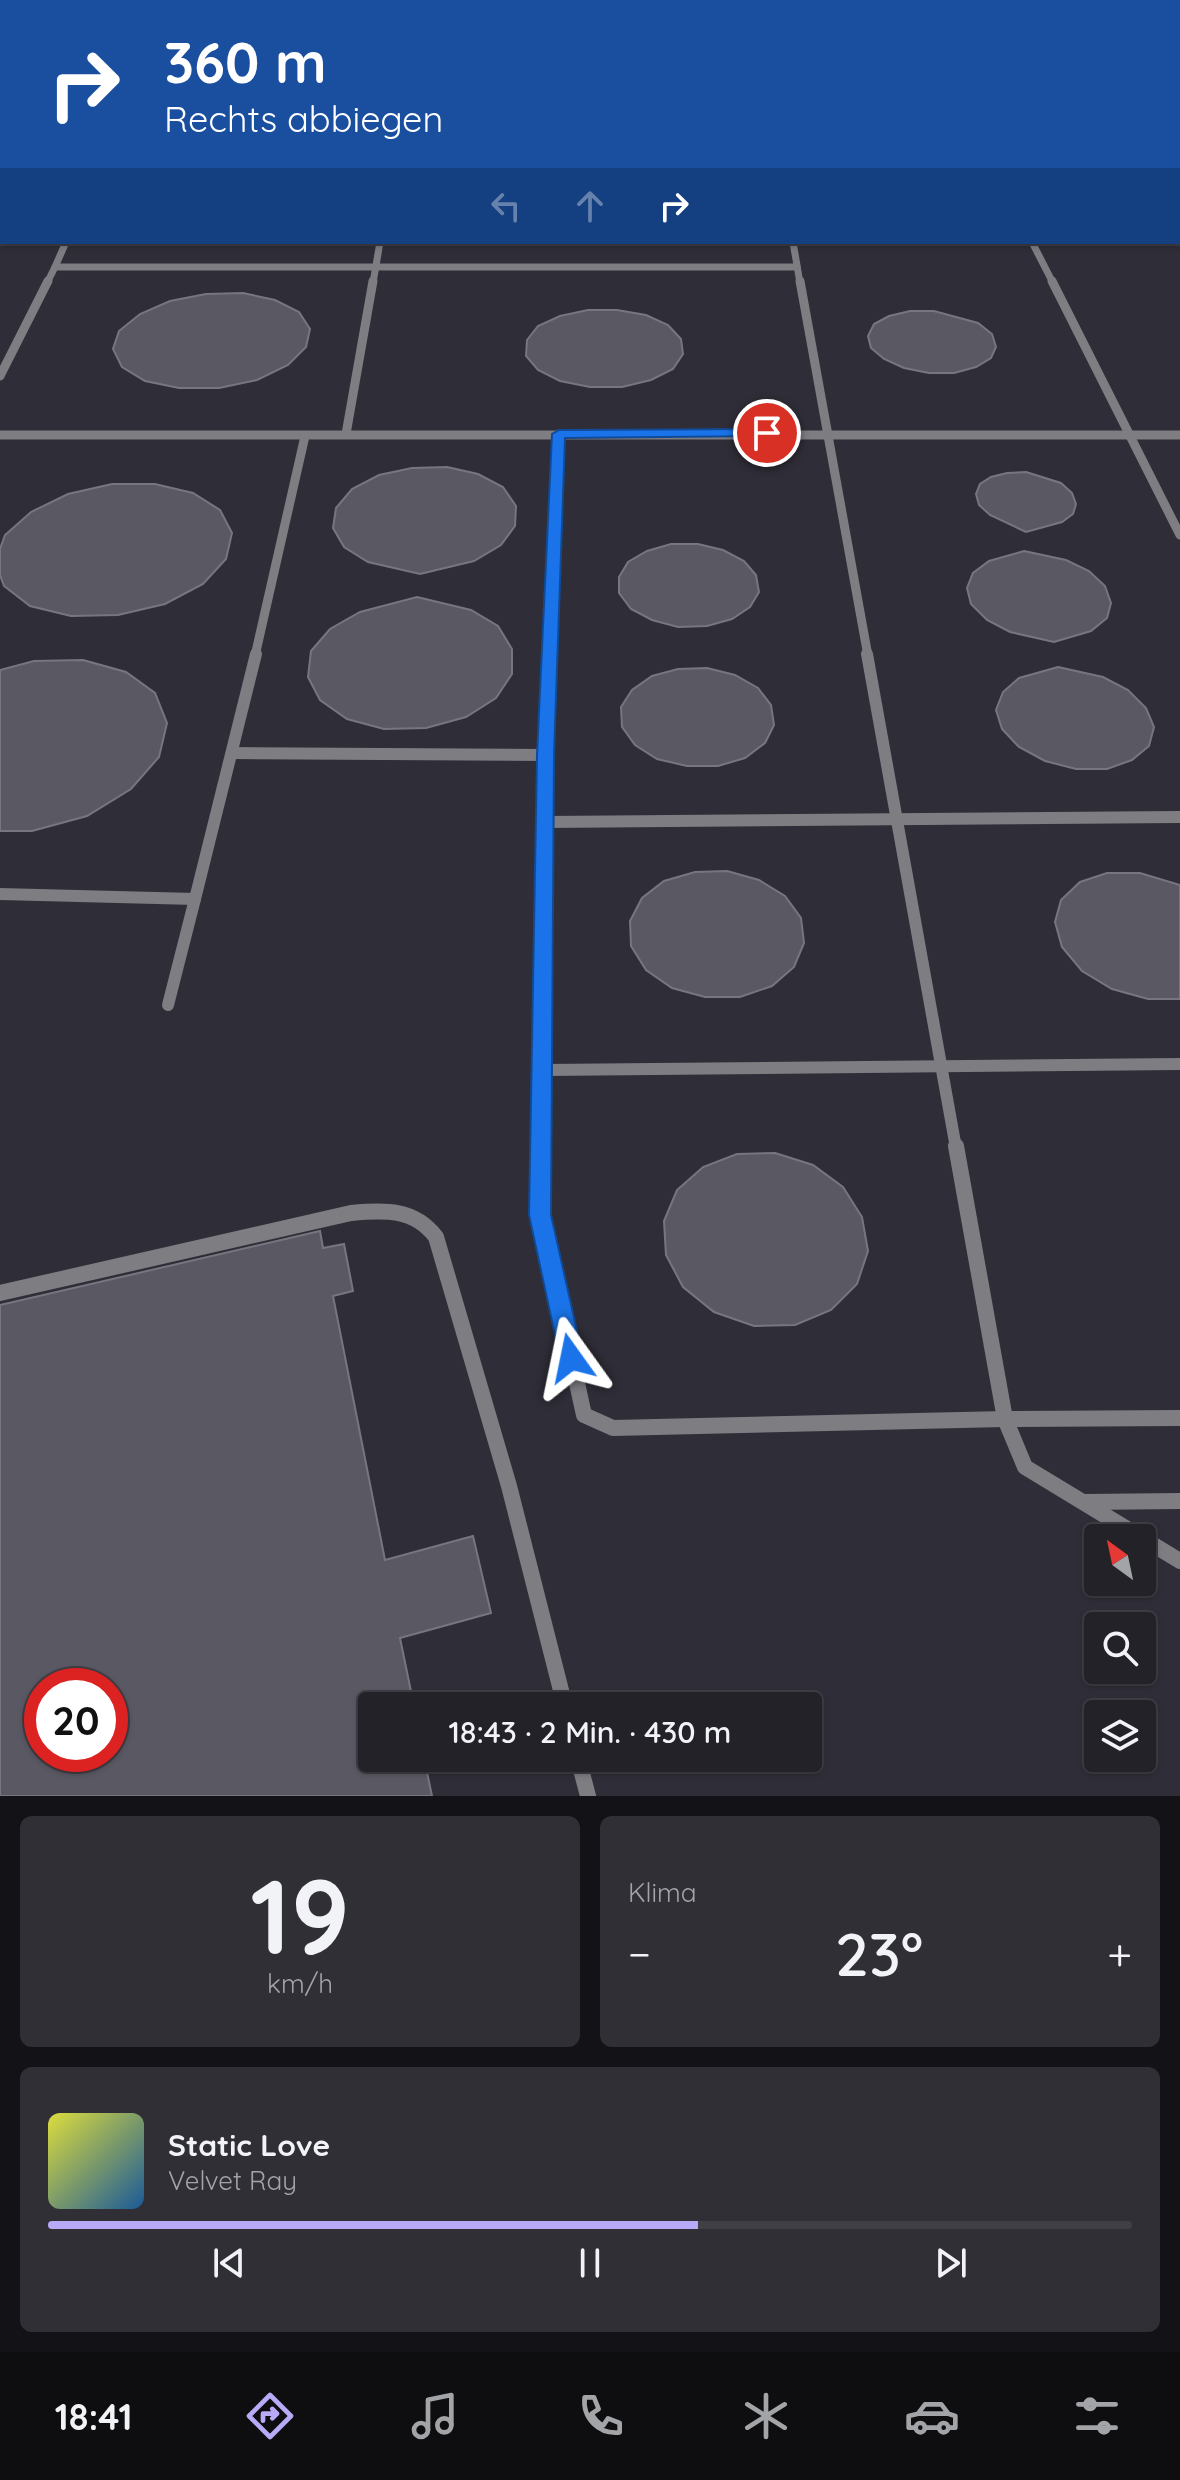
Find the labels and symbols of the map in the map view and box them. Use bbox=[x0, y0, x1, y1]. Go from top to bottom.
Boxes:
pin bbox=[733, 399, 801, 467]
position arrow bbox=[529, 1316, 613, 1400]
north arrow bbox=[1084, 1524, 1156, 1596]
speed limit sign: 20 bbox=[24, 1668, 128, 1772]

